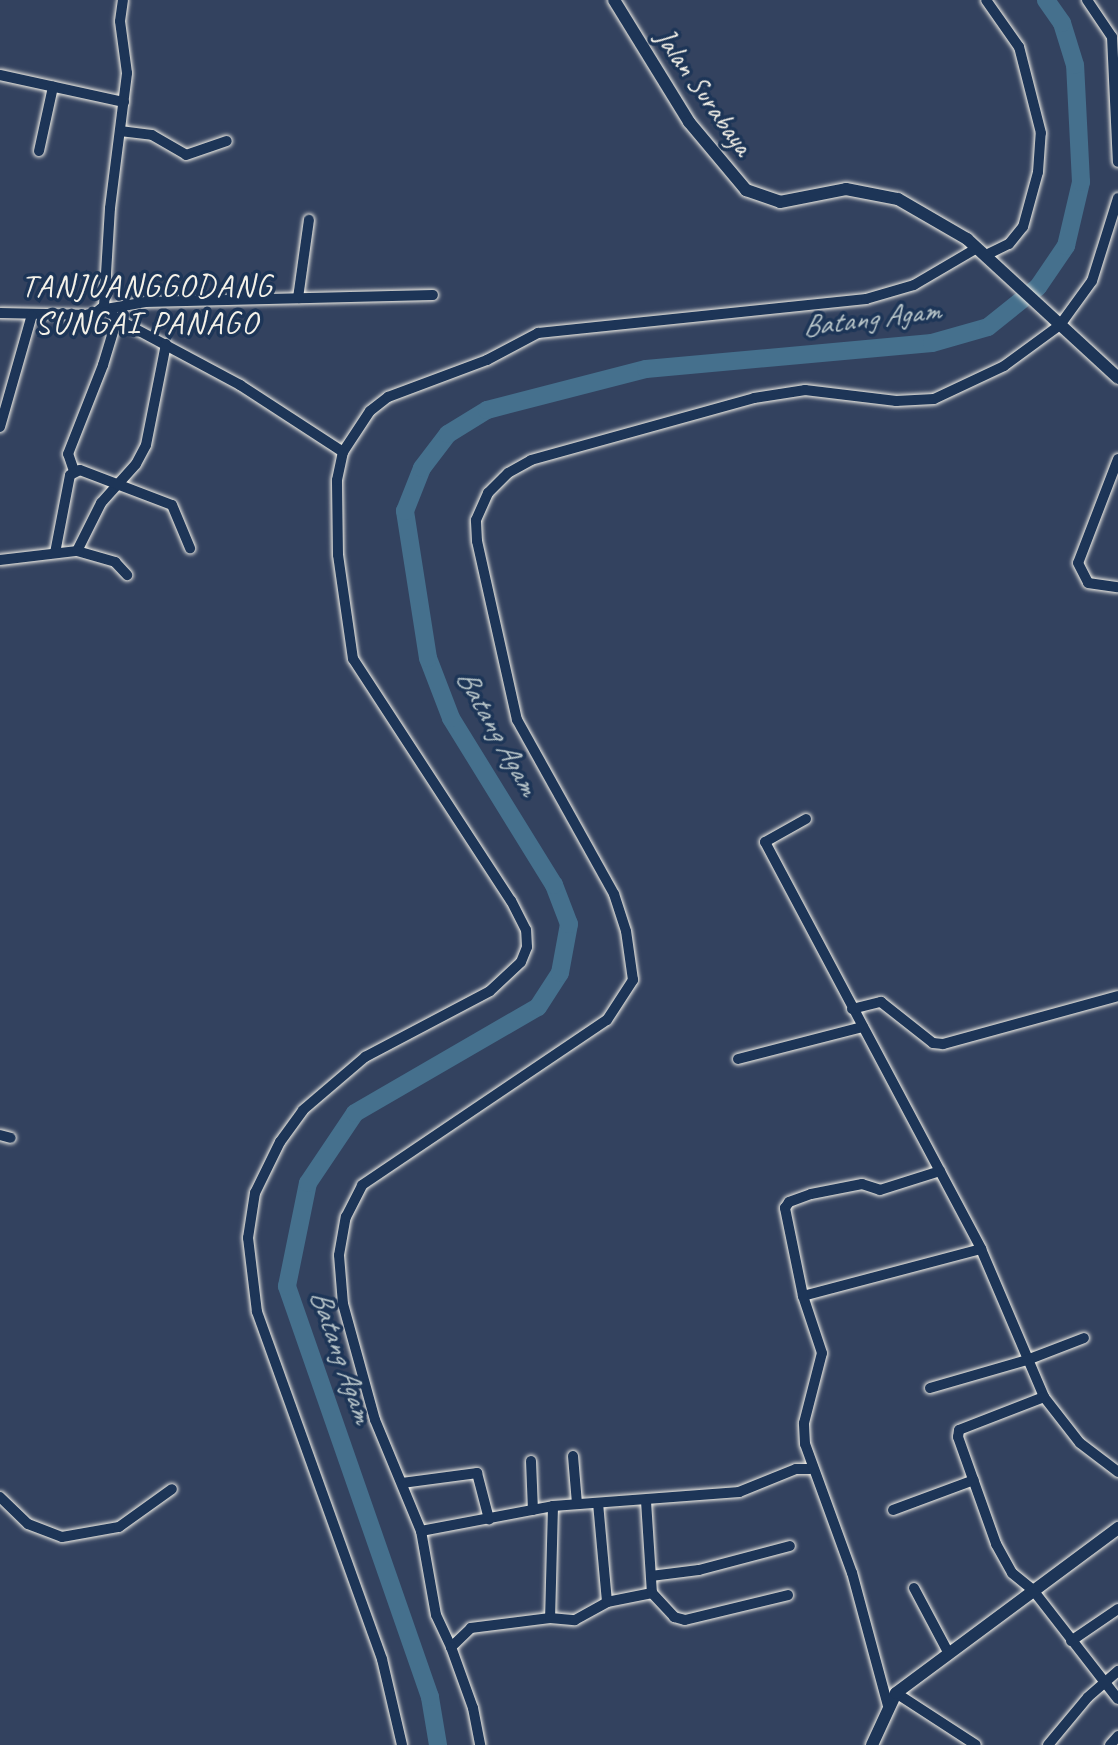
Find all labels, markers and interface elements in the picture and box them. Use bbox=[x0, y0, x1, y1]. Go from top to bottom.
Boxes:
street label: Jalan Surabaya bbox=[648, 23, 760, 161]
district label: TANJUANGGODANG SUNGAI PANAGO bbox=[24, 268, 270, 343]
water label: Batang Agam bbox=[800, 292, 942, 344]
water label: Batang Agam bbox=[448, 662, 548, 802]
water label: Batang Agam bbox=[302, 1284, 382, 1428]

